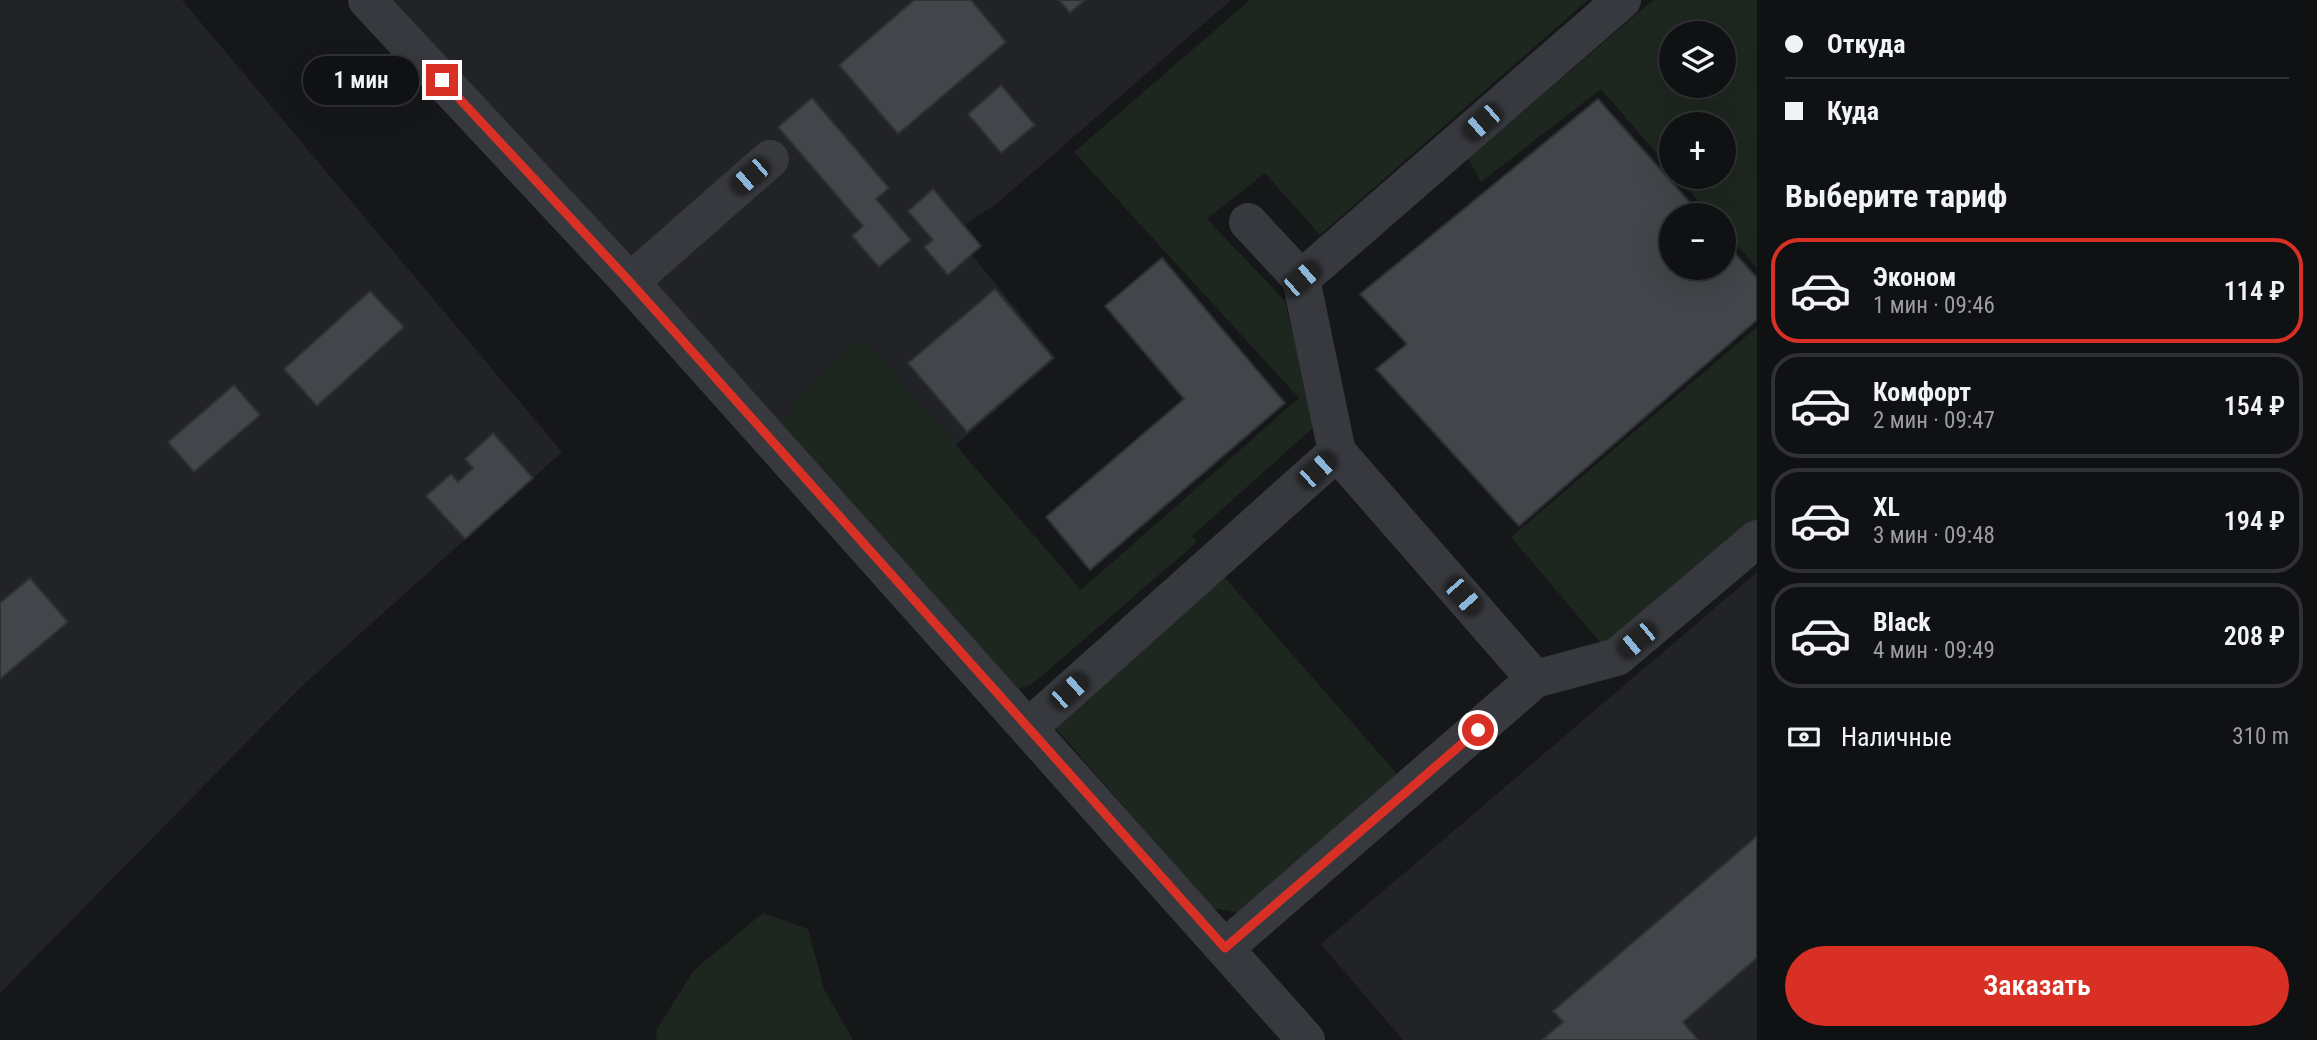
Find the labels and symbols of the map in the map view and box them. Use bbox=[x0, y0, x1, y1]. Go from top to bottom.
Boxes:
callout: 1 мин bbox=[302, 56, 418, 104]
route end bbox=[426, 64, 458, 96]
car bbox=[1460, 100, 1505, 144]
car bbox=[728, 154, 773, 198]
car bbox=[1279, 257, 1324, 301]
car bbox=[1295, 448, 1340, 492]
car bbox=[1442, 573, 1485, 619]
car bbox=[1615, 618, 1660, 662]
car bbox=[1047, 669, 1092, 713]
route start bbox=[1462, 714, 1494, 746]

